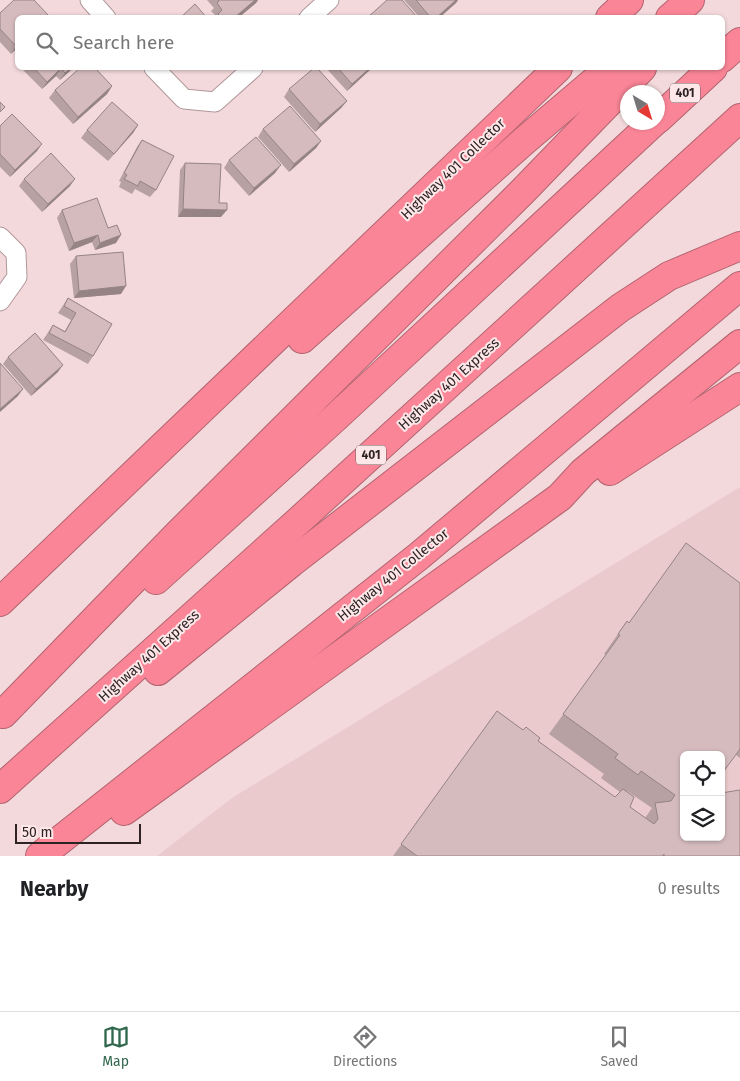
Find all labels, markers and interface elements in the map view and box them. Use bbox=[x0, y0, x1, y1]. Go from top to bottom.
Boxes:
search box bbox=[15, 15, 725, 70]
icon: search bbox=[33, 29, 61, 57]
text: Search here bbox=[73, 31, 174, 54]
road number: 401 bbox=[670, 84, 700, 102]
north arrow bbox=[620, 85, 665, 130]
street label: Highway 401 Collector bbox=[397, 114, 509, 223]
street label: Highway 401 Express bbox=[395, 334, 503, 434]
road number: 401 bbox=[356, 446, 386, 464]
street label: Highway 401 Collector bbox=[334, 525, 452, 625]
street label: Highway 401 Express bbox=[95, 606, 203, 706]
map controls bbox=[680, 751, 725, 841]
button: locate bbox=[680, 751, 725, 796]
button: layers bbox=[680, 796, 725, 841]
scale bar bbox=[15, 821, 141, 844]
text: 50 m bbox=[22, 824, 53, 841]
text: Nearby bbox=[20, 876, 88, 902]
text: 0 results bbox=[658, 879, 720, 898]
tab: Map bbox=[102, 1023, 130, 1070]
tab: Directions bbox=[333, 1023, 397, 1070]
tab: Saved bbox=[600, 1023, 638, 1070]

